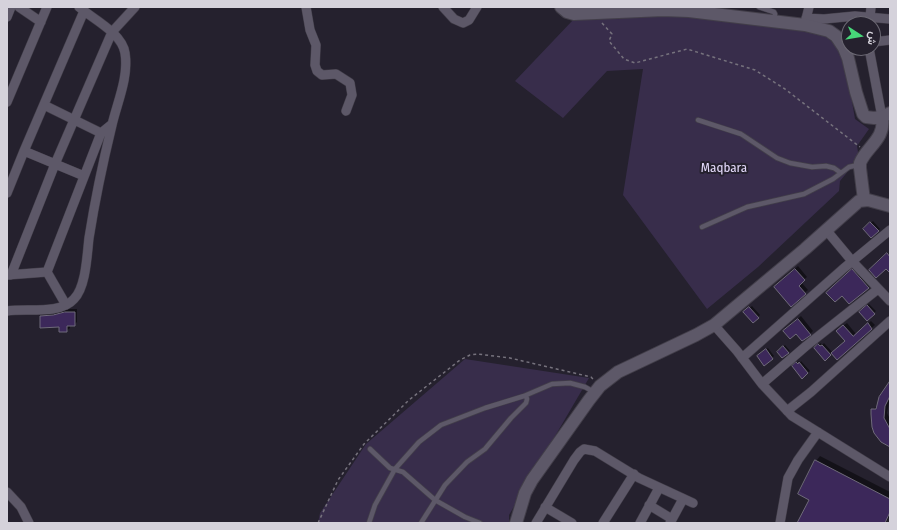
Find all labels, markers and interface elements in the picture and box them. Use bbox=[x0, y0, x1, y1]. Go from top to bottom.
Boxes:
north arrow bbox=[841, 16, 881, 56]
text: ش bbox=[865, 31, 880, 46]
park label: Maqbara bbox=[701, 160, 747, 176]

